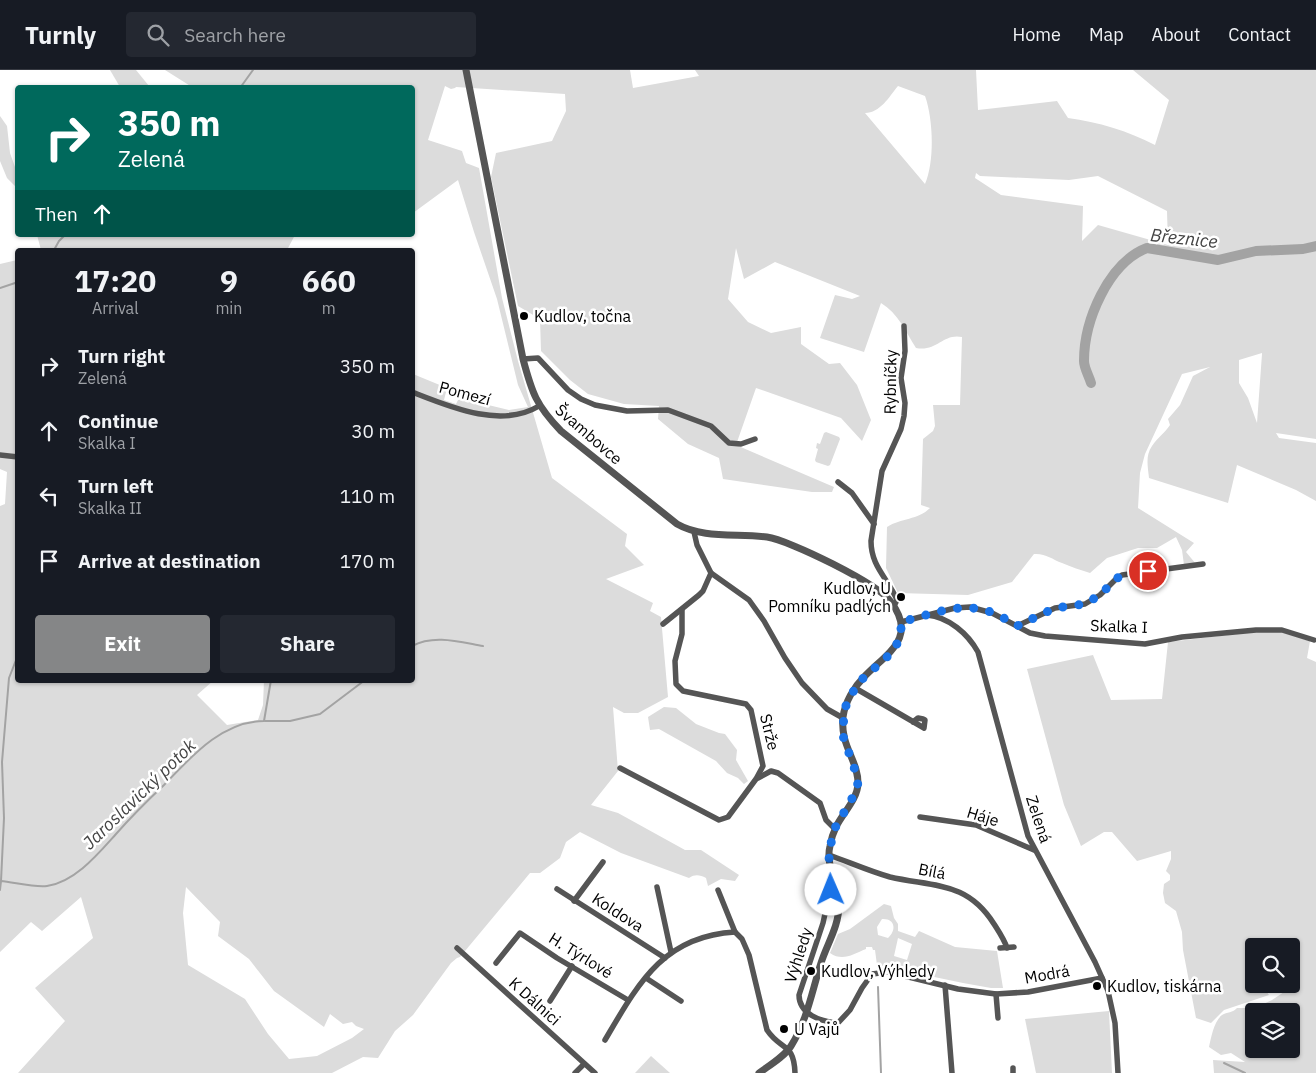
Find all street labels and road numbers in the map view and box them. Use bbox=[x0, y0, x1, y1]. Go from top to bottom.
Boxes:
street label: Rybníčky bbox=[879, 349, 901, 415]
street label: Pomezí bbox=[437, 377, 493, 409]
street label: Švambovce bbox=[551, 399, 627, 469]
street label: Skalka I bbox=[1090, 615, 1148, 637]
street label: Strže bbox=[756, 712, 784, 752]
street label: Zelená bbox=[1022, 793, 1056, 846]
street label: Háje bbox=[964, 802, 1002, 830]
street label: Bílá bbox=[917, 859, 948, 884]
street label: Koldova bbox=[588, 888, 648, 936]
street label: Výhledy bbox=[780, 925, 816, 985]
street label: H. Týrlové bbox=[545, 928, 617, 983]
street label: Modrá bbox=[1023, 960, 1072, 988]
street label: K Dálnici bbox=[505, 973, 565, 1029]

